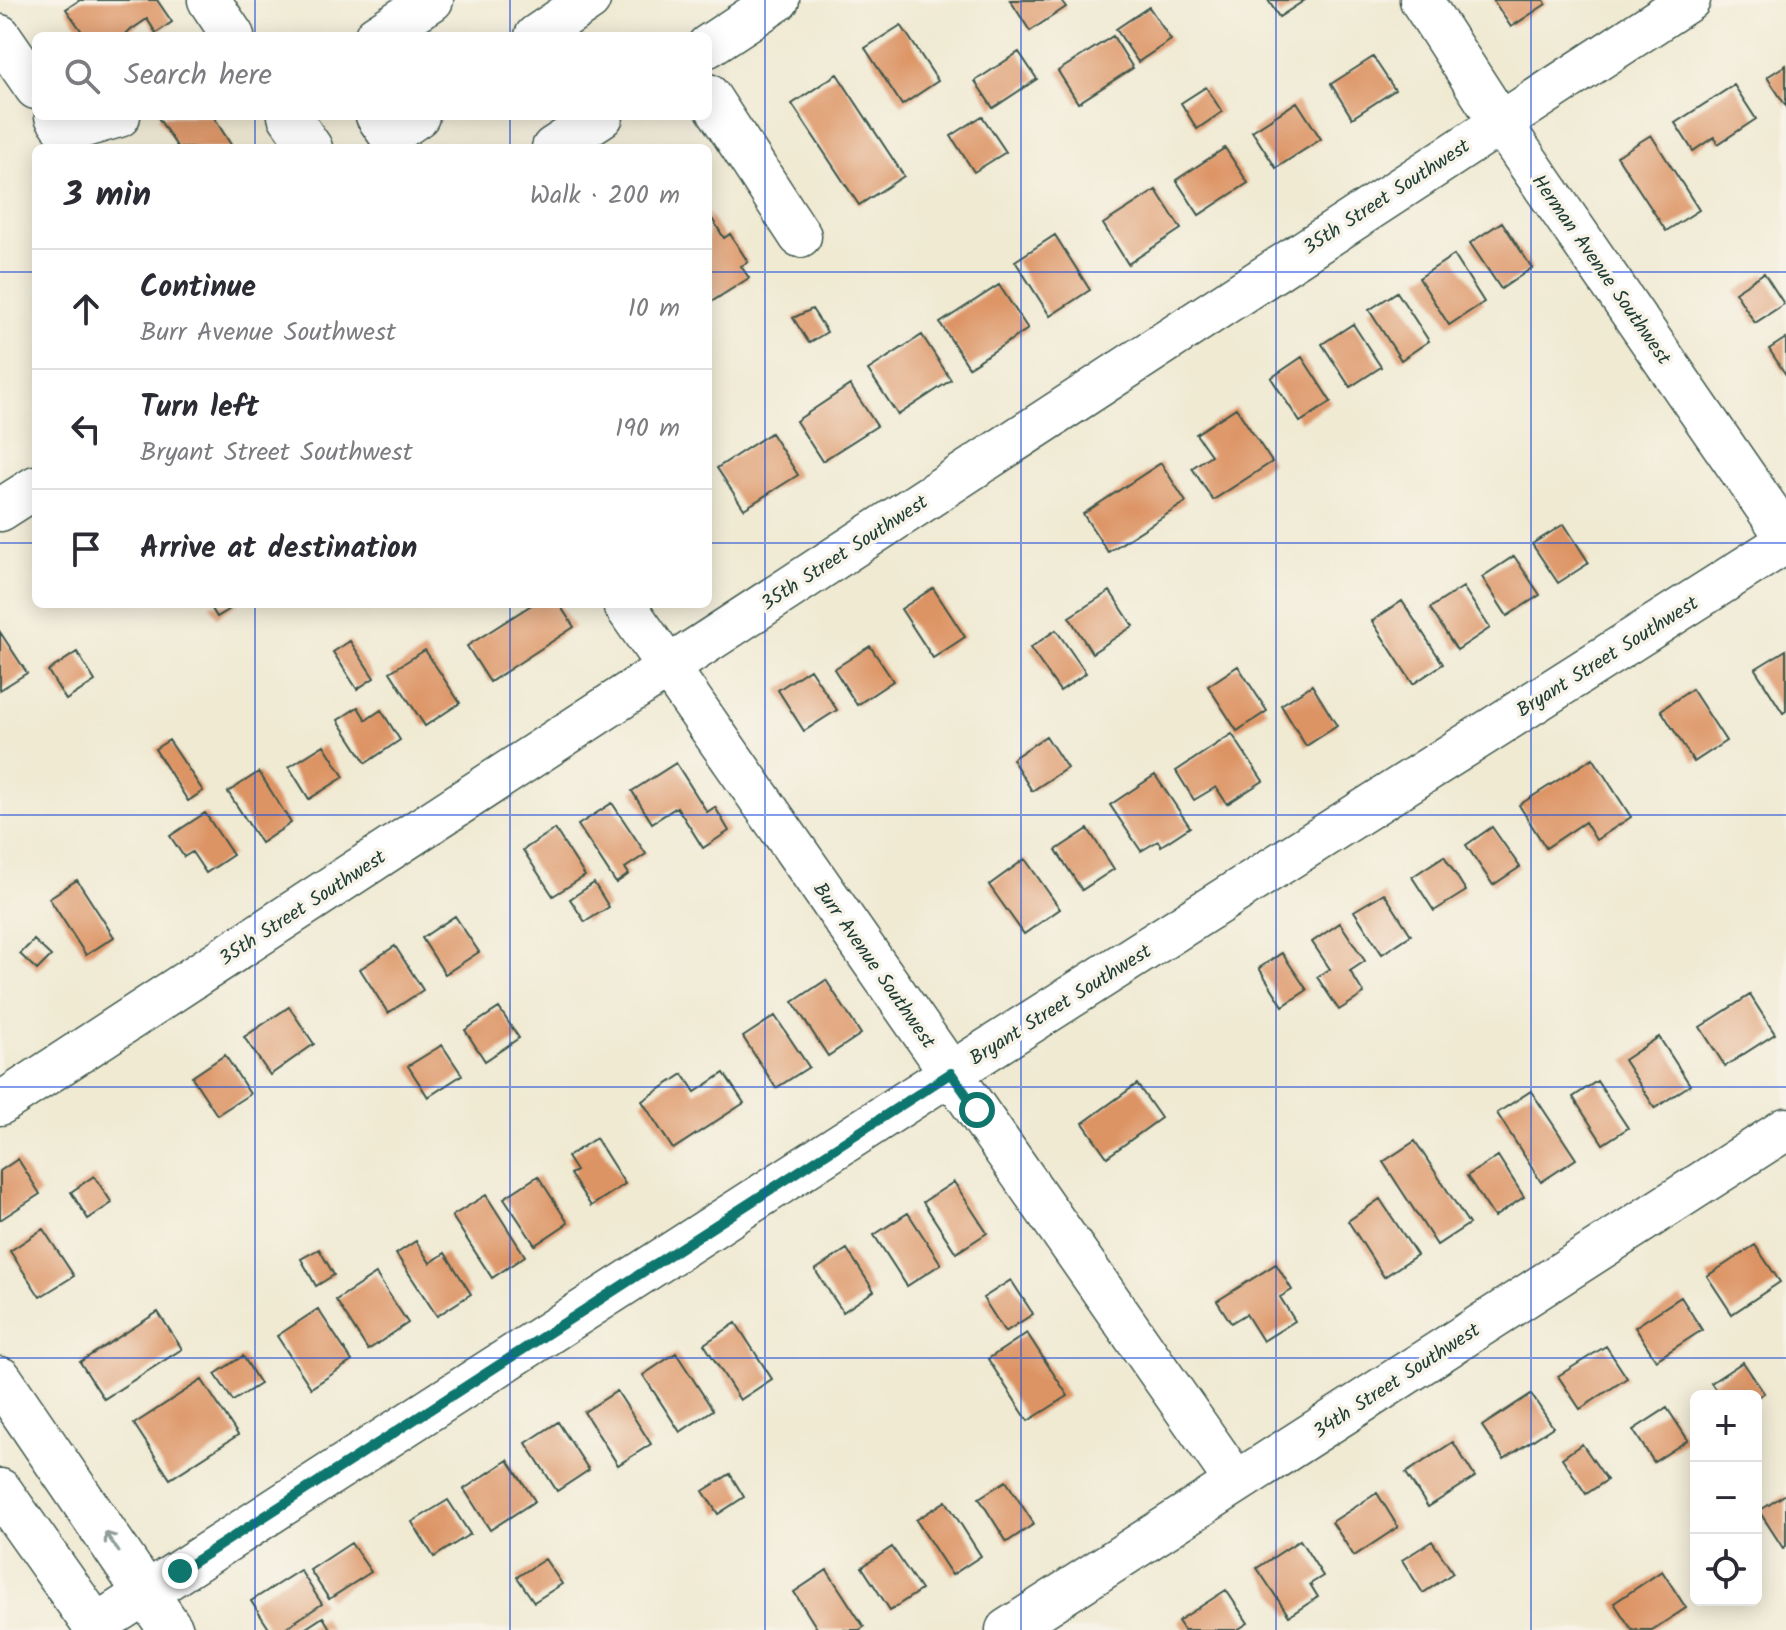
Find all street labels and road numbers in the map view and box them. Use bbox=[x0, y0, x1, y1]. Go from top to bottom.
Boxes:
street label: 35th Street Southwest bbox=[1297, 131, 1477, 264]
street label: Herman Avenue Southwest bbox=[1522, 168, 1679, 372]
street label: 35th Street Southwest bbox=[755, 487, 935, 620]
street label: Bryant Street Southwest bbox=[1511, 588, 1706, 727]
street label: 35th Street Southwest bbox=[213, 842, 393, 975]
street label: Burr Avenue Southwest bbox=[804, 876, 943, 1056]
street label: Bryant Street Southwest bbox=[964, 936, 1159, 1075]
street label: 34th Street Southwest bbox=[1307, 1315, 1487, 1448]

